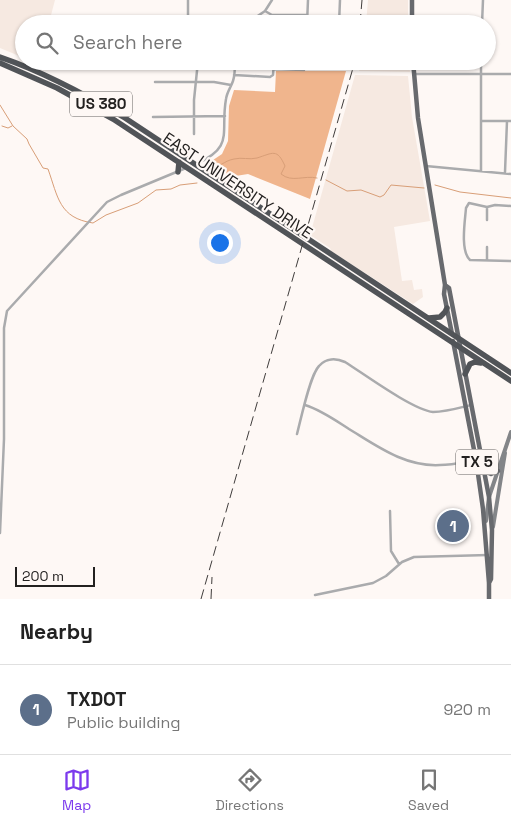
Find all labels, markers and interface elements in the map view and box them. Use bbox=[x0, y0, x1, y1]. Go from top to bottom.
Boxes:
search box bbox=[15, 15, 496, 70]
icon: search bbox=[33, 29, 61, 57]
text: Search here bbox=[73, 30, 183, 55]
road number: US 380 bbox=[70, 92, 132, 116]
street label: EAST UNIVERSITY DRIVE bbox=[159, 128, 317, 243]
your location bbox=[207, 230, 233, 256]
road number: TX 5 bbox=[456, 450, 498, 474]
pin: 1 bbox=[437, 507, 469, 545]
scale bar bbox=[15, 564, 95, 587]
text: 200 m bbox=[22, 567, 64, 585]
text: Nearby bbox=[20, 618, 93, 645]
text: TXDOT bbox=[67, 687, 127, 712]
text: 1 bbox=[32, 699, 40, 720]
text: 920 m bbox=[443, 699, 491, 720]
text: Public building bbox=[67, 712, 180, 733]
tab: Map bbox=[62, 766, 91, 814]
tab: Directions bbox=[215, 766, 284, 814]
tab: Saved bbox=[408, 766, 449, 814]

